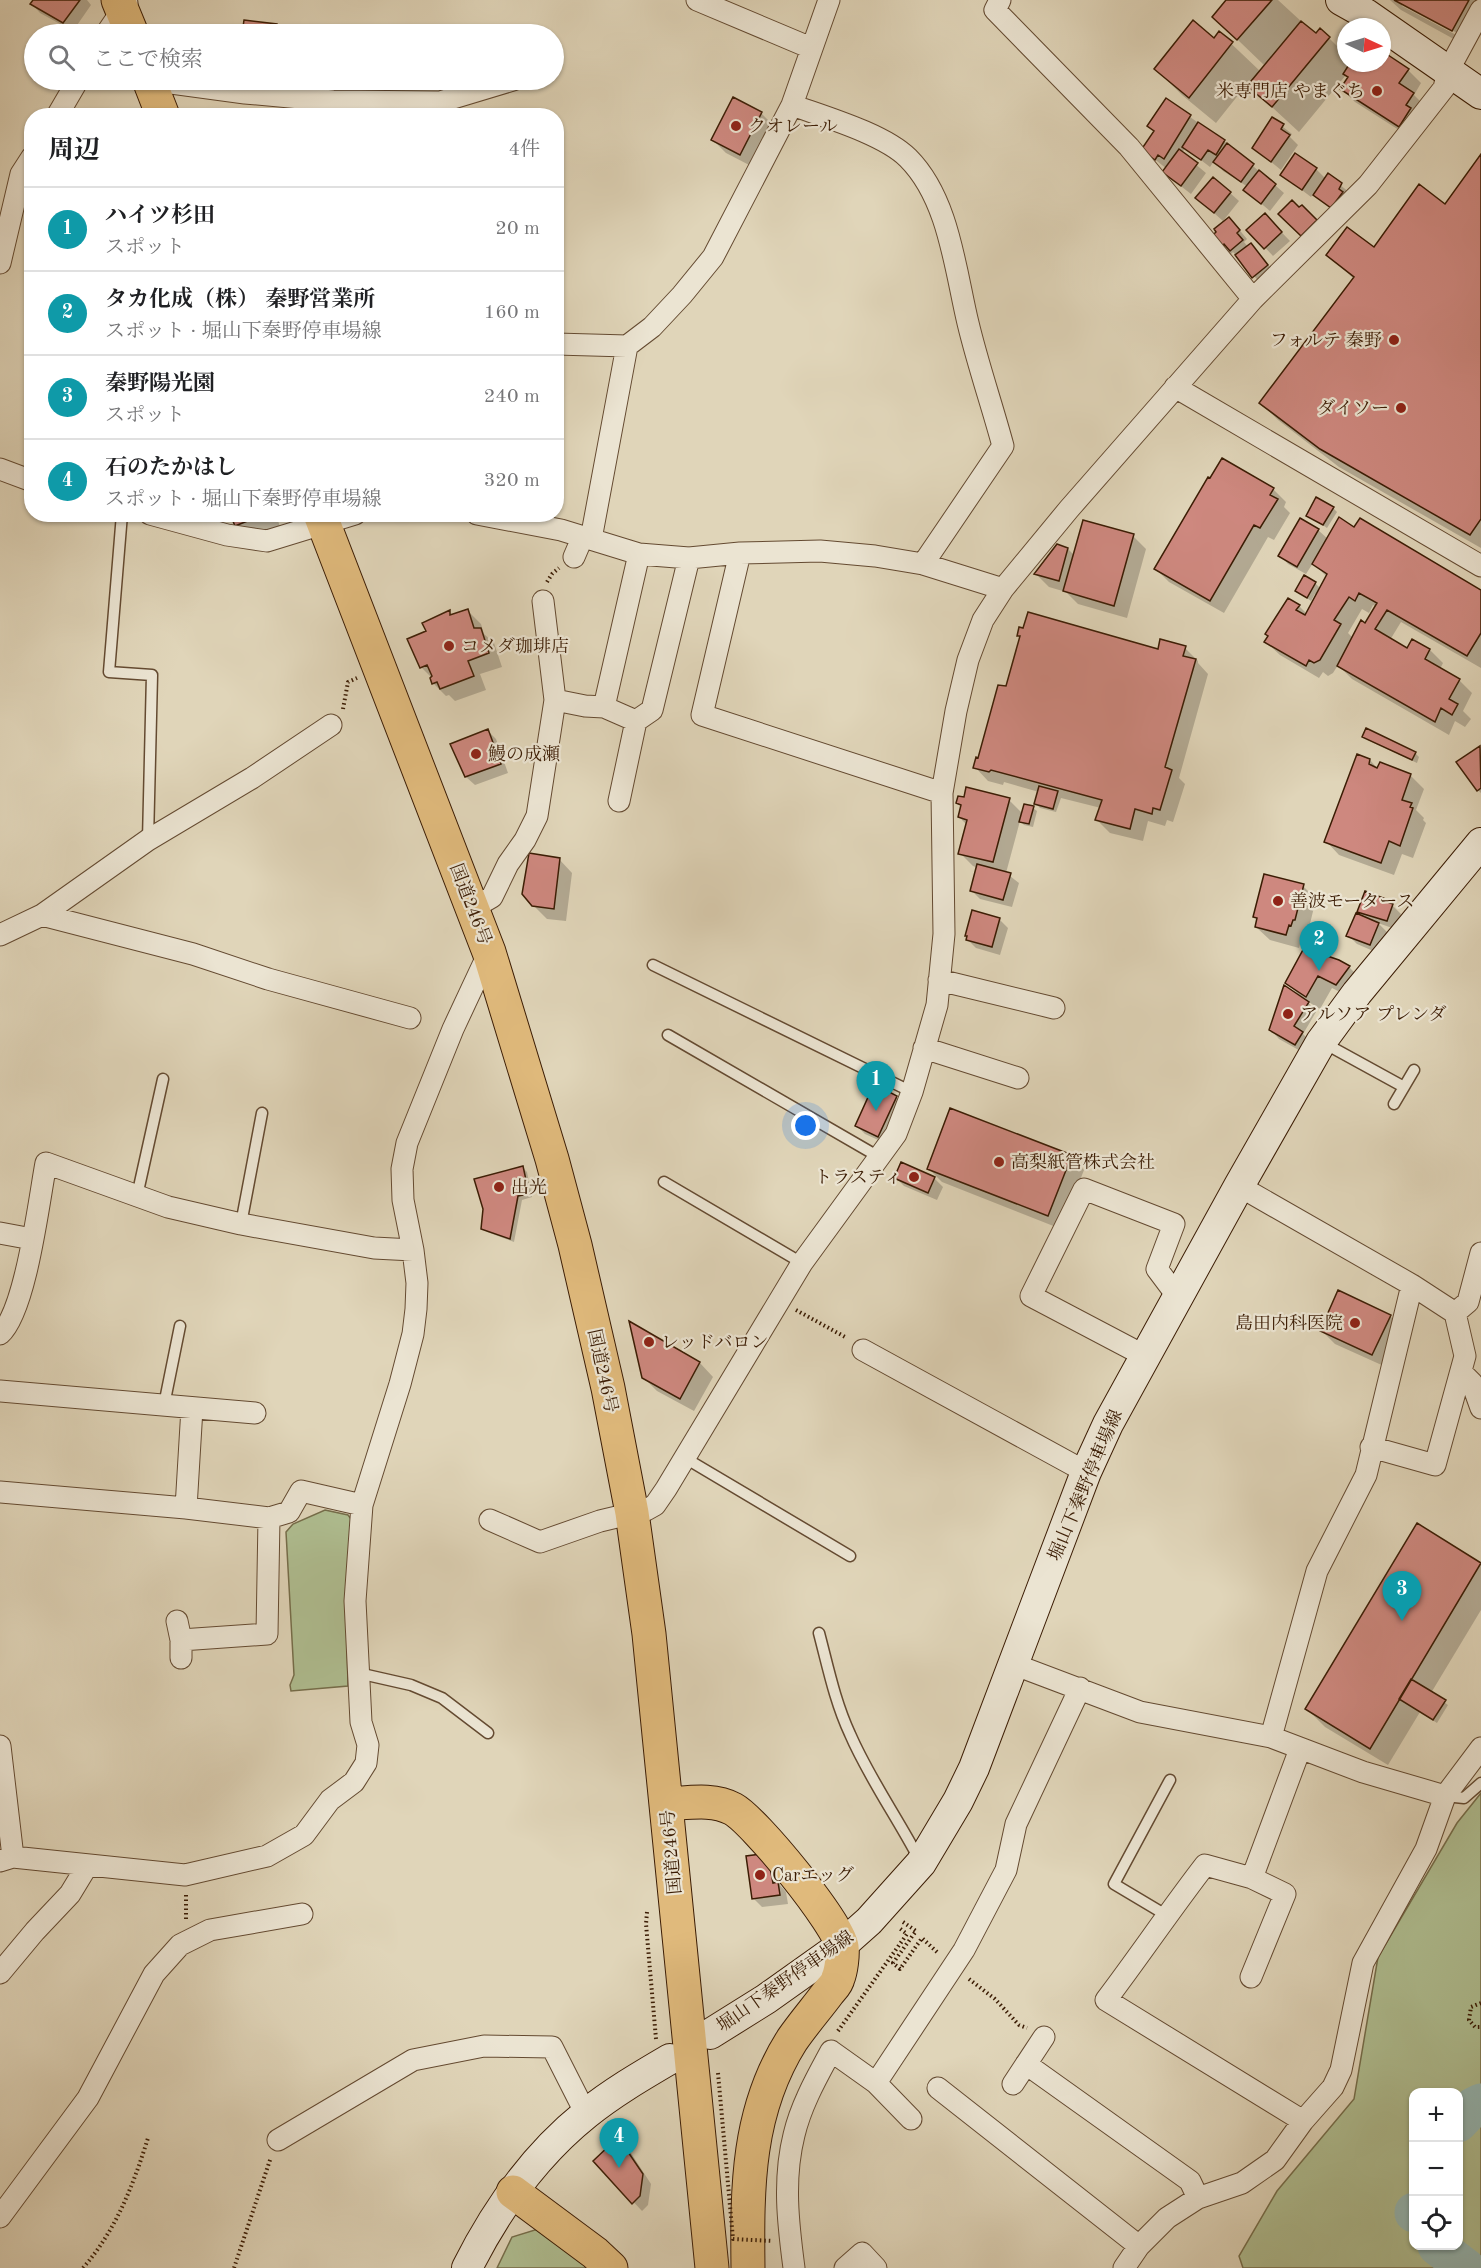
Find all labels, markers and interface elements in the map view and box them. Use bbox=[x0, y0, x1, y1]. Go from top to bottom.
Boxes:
north arrow bbox=[1337, 18, 1391, 72]
search box bbox=[24, 24, 564, 90]
icon: search bbox=[45, 41, 78, 74]
text: ここで検索 bbox=[93, 49, 203, 71]
place label: 米専門店 やまぐち bbox=[1216, 81, 1365, 101]
marker: 米専門店 やまぐち bbox=[1370, 84, 1384, 98]
place label: クオレール bbox=[748, 118, 838, 136]
marker: クオレール bbox=[729, 119, 743, 133]
text: 周辺 bbox=[48, 138, 100, 164]
text: 4件 bbox=[508, 140, 540, 160]
text: ハイツ杉田 bbox=[105, 205, 215, 227]
text: 1 bbox=[62, 219, 73, 239]
text: 20 m bbox=[495, 219, 540, 239]
text: スポット bbox=[105, 238, 185, 258]
text: タカ化成（株） 秦野営業所 bbox=[105, 289, 375, 311]
text: 2 bbox=[62, 303, 73, 323]
text: 160 m bbox=[484, 303, 540, 323]
text: スポット · 堀山下秦野停車場線 bbox=[105, 322, 382, 342]
place label: フォルテ 秦野 bbox=[1270, 330, 1382, 350]
marker: フォルテ 秦野 bbox=[1387, 333, 1401, 347]
text: 秦野陽光園 bbox=[105, 373, 215, 395]
text: 3 bbox=[62, 387, 73, 407]
text: 240 m bbox=[484, 387, 540, 407]
place label: ダイソー bbox=[1317, 399, 1389, 418]
marker: ダイソー bbox=[1394, 401, 1408, 415]
text: スポット bbox=[105, 406, 185, 426]
text: 石のたかはし bbox=[105, 457, 237, 479]
text: 4 bbox=[62, 471, 73, 491]
text: 320 m bbox=[484, 471, 540, 491]
text: スポット · 堀山下秦野停車場線 bbox=[105, 490, 382, 510]
place label: コメダ珈琲店 bbox=[461, 636, 569, 656]
marker: コメダ珈琲店 bbox=[442, 639, 456, 653]
place label: 鰻の成瀬 bbox=[488, 744, 560, 764]
marker: 鰻の成瀬 bbox=[469, 747, 483, 761]
street label: 国道246号 bbox=[446, 861, 496, 947]
place label: 善波モータース bbox=[1290, 891, 1414, 911]
marker: 善波モータース bbox=[1271, 894, 1285, 908]
pin: 2 bbox=[1300, 922, 1338, 971]
place label: アルソア プレンダ bbox=[1300, 1005, 1446, 1024]
marker: アルソア プレンダ bbox=[1281, 1007, 1295, 1021]
pin: 1 bbox=[856, 1062, 896, 1111]
your location bbox=[791, 1111, 820, 1140]
place label: 高梨紙管株式会社 bbox=[1011, 1152, 1155, 1172]
marker: 高梨紙管株式会社 bbox=[992, 1155, 1006, 1169]
place label: トラスティ bbox=[814, 1169, 902, 1187]
marker: トラスティ bbox=[907, 1170, 921, 1184]
place label: 出光 bbox=[511, 1177, 547, 1197]
marker: 出光 bbox=[492, 1180, 506, 1194]
place label: 島田内科医院 bbox=[1235, 1313, 1343, 1333]
marker: 島田内科医院 bbox=[1348, 1316, 1362, 1330]
street label: 国道246号 bbox=[584, 1327, 622, 1415]
place label: レッドバロン bbox=[661, 1334, 768, 1352]
marker: レッドバロン bbox=[642, 1335, 656, 1349]
street label: 堀山下秦野停車場線 bbox=[1044, 1407, 1126, 1563]
pin: 3 bbox=[1382, 1572, 1422, 1621]
street label: 国道246号 bbox=[657, 1809, 685, 1895]
place label: Carエッグ bbox=[772, 1866, 854, 1885]
marker: Carエッグ bbox=[753, 1868, 767, 1882]
street label: 堀山下秦野停車場線 bbox=[713, 1926, 857, 2036]
map controls bbox=[1409, 2088, 1463, 2250]
button: + bbox=[1409, 2088, 1463, 2142]
pin: 4 bbox=[600, 2118, 638, 2168]
button: − bbox=[1409, 2142, 1463, 2196]
button: locate bbox=[1409, 2196, 1463, 2250]

